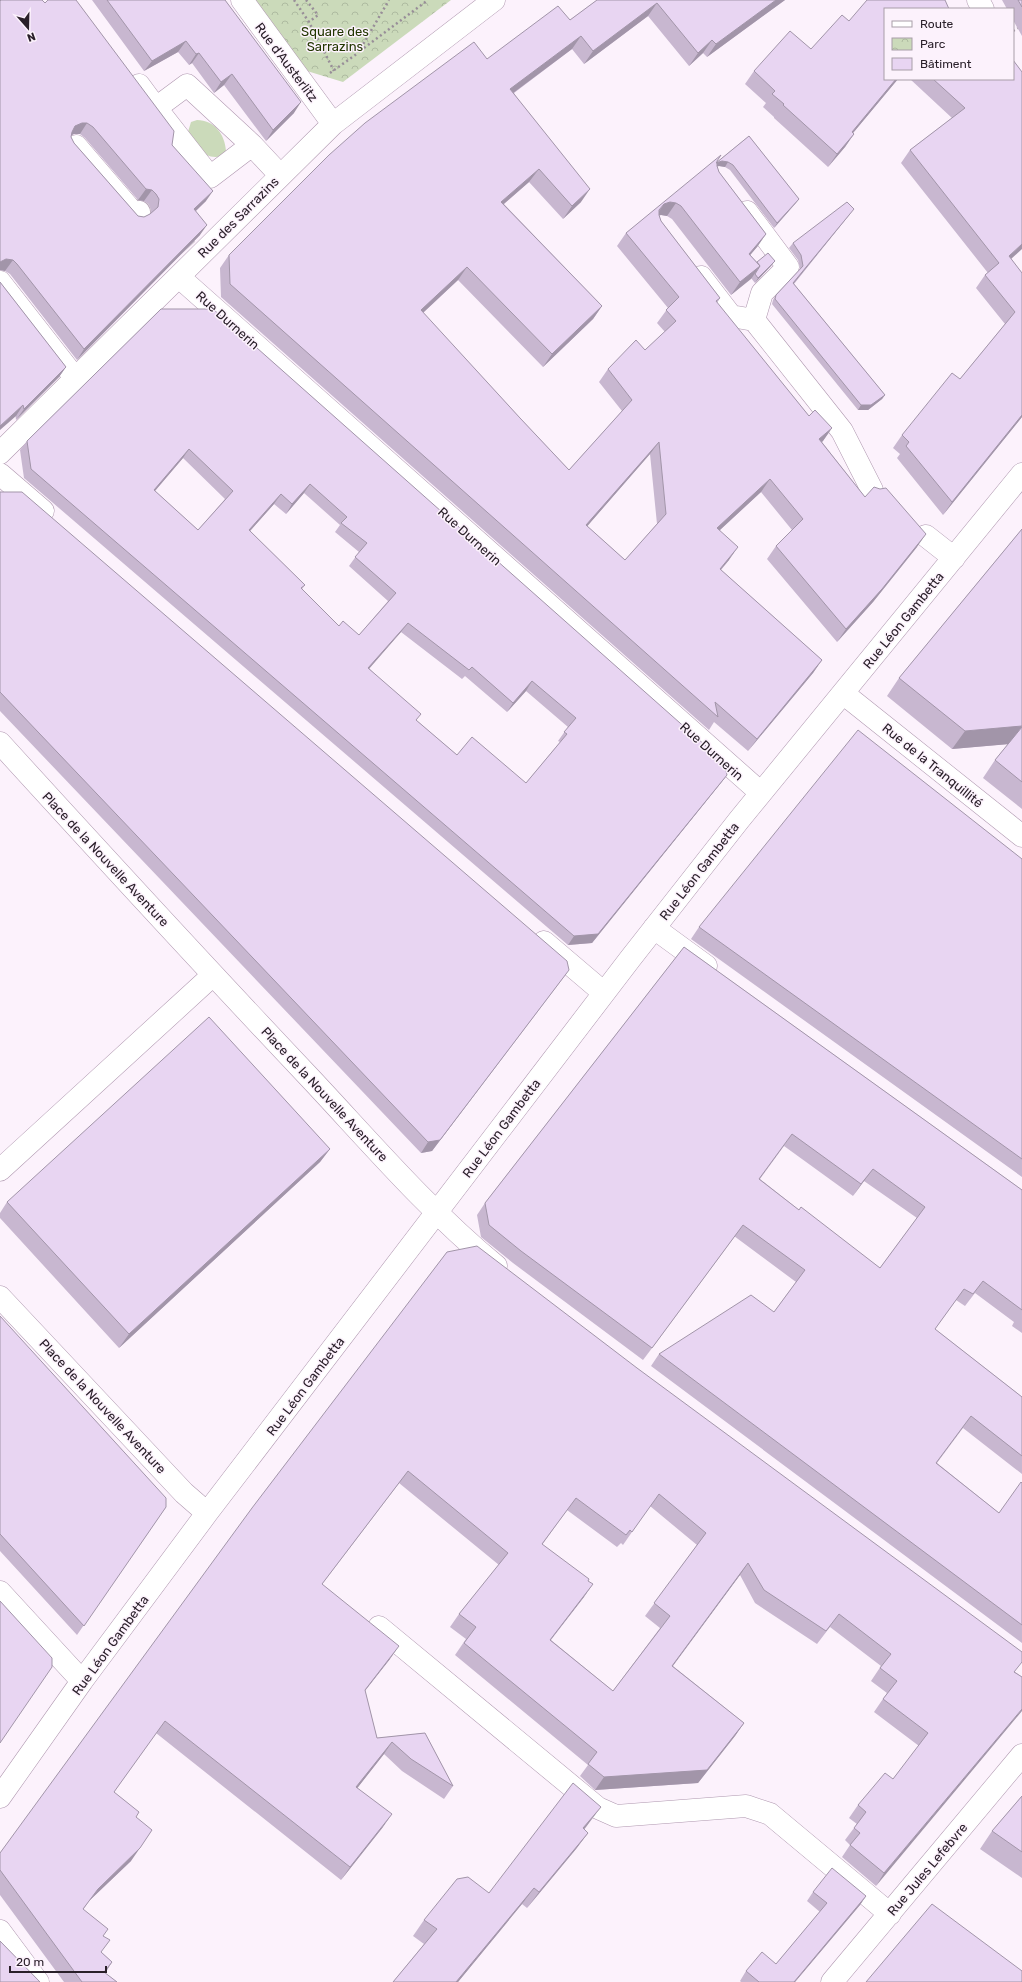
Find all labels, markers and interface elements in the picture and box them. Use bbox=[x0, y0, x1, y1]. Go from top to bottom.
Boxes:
north arrow bbox=[8, 8, 48, 48]
legend bbox=[884, 8, 1014, 80]
text: Route bbox=[920, 17, 954, 31]
street label: Rue d'Austerlitz bbox=[252, 20, 321, 105]
park label: Square des Sarrazins bbox=[301, 24, 369, 54]
text: N bbox=[25, 29, 37, 44]
text: Parc bbox=[920, 37, 946, 51]
text: Bâtiment bbox=[920, 57, 972, 71]
street label: Rue des Sarrazins bbox=[195, 174, 282, 261]
street label: Rue Durnerin bbox=[193, 288, 262, 353]
street label: Rue Durnerin bbox=[435, 504, 504, 569]
street label: Rue Léon Gambetta bbox=[860, 569, 947, 672]
street label: Rue Durnerin bbox=[677, 719, 746, 784]
street label: Rue de la Tranquillité bbox=[879, 720, 986, 811]
street label: Place de la Nouvelle Aventure bbox=[39, 789, 172, 930]
street label: Rue Léon Gambetta bbox=[657, 820, 742, 923]
street label: Place de la Nouvelle Aventure bbox=[258, 1024, 391, 1165]
street label: Rue Léon Gambetta bbox=[459, 1076, 543, 1181]
street label: Rue Léon Gambetta bbox=[263, 1334, 347, 1439]
street label: Place de la Nouvelle Aventure bbox=[36, 1336, 169, 1477]
street label: Rue Léon Gambetta bbox=[69, 1592, 152, 1698]
street label: Rue Jules Lefebvre bbox=[884, 1820, 971, 1919]
scale bar bbox=[10, 1948, 106, 1974]
text: 20 m bbox=[16, 1955, 44, 1969]

